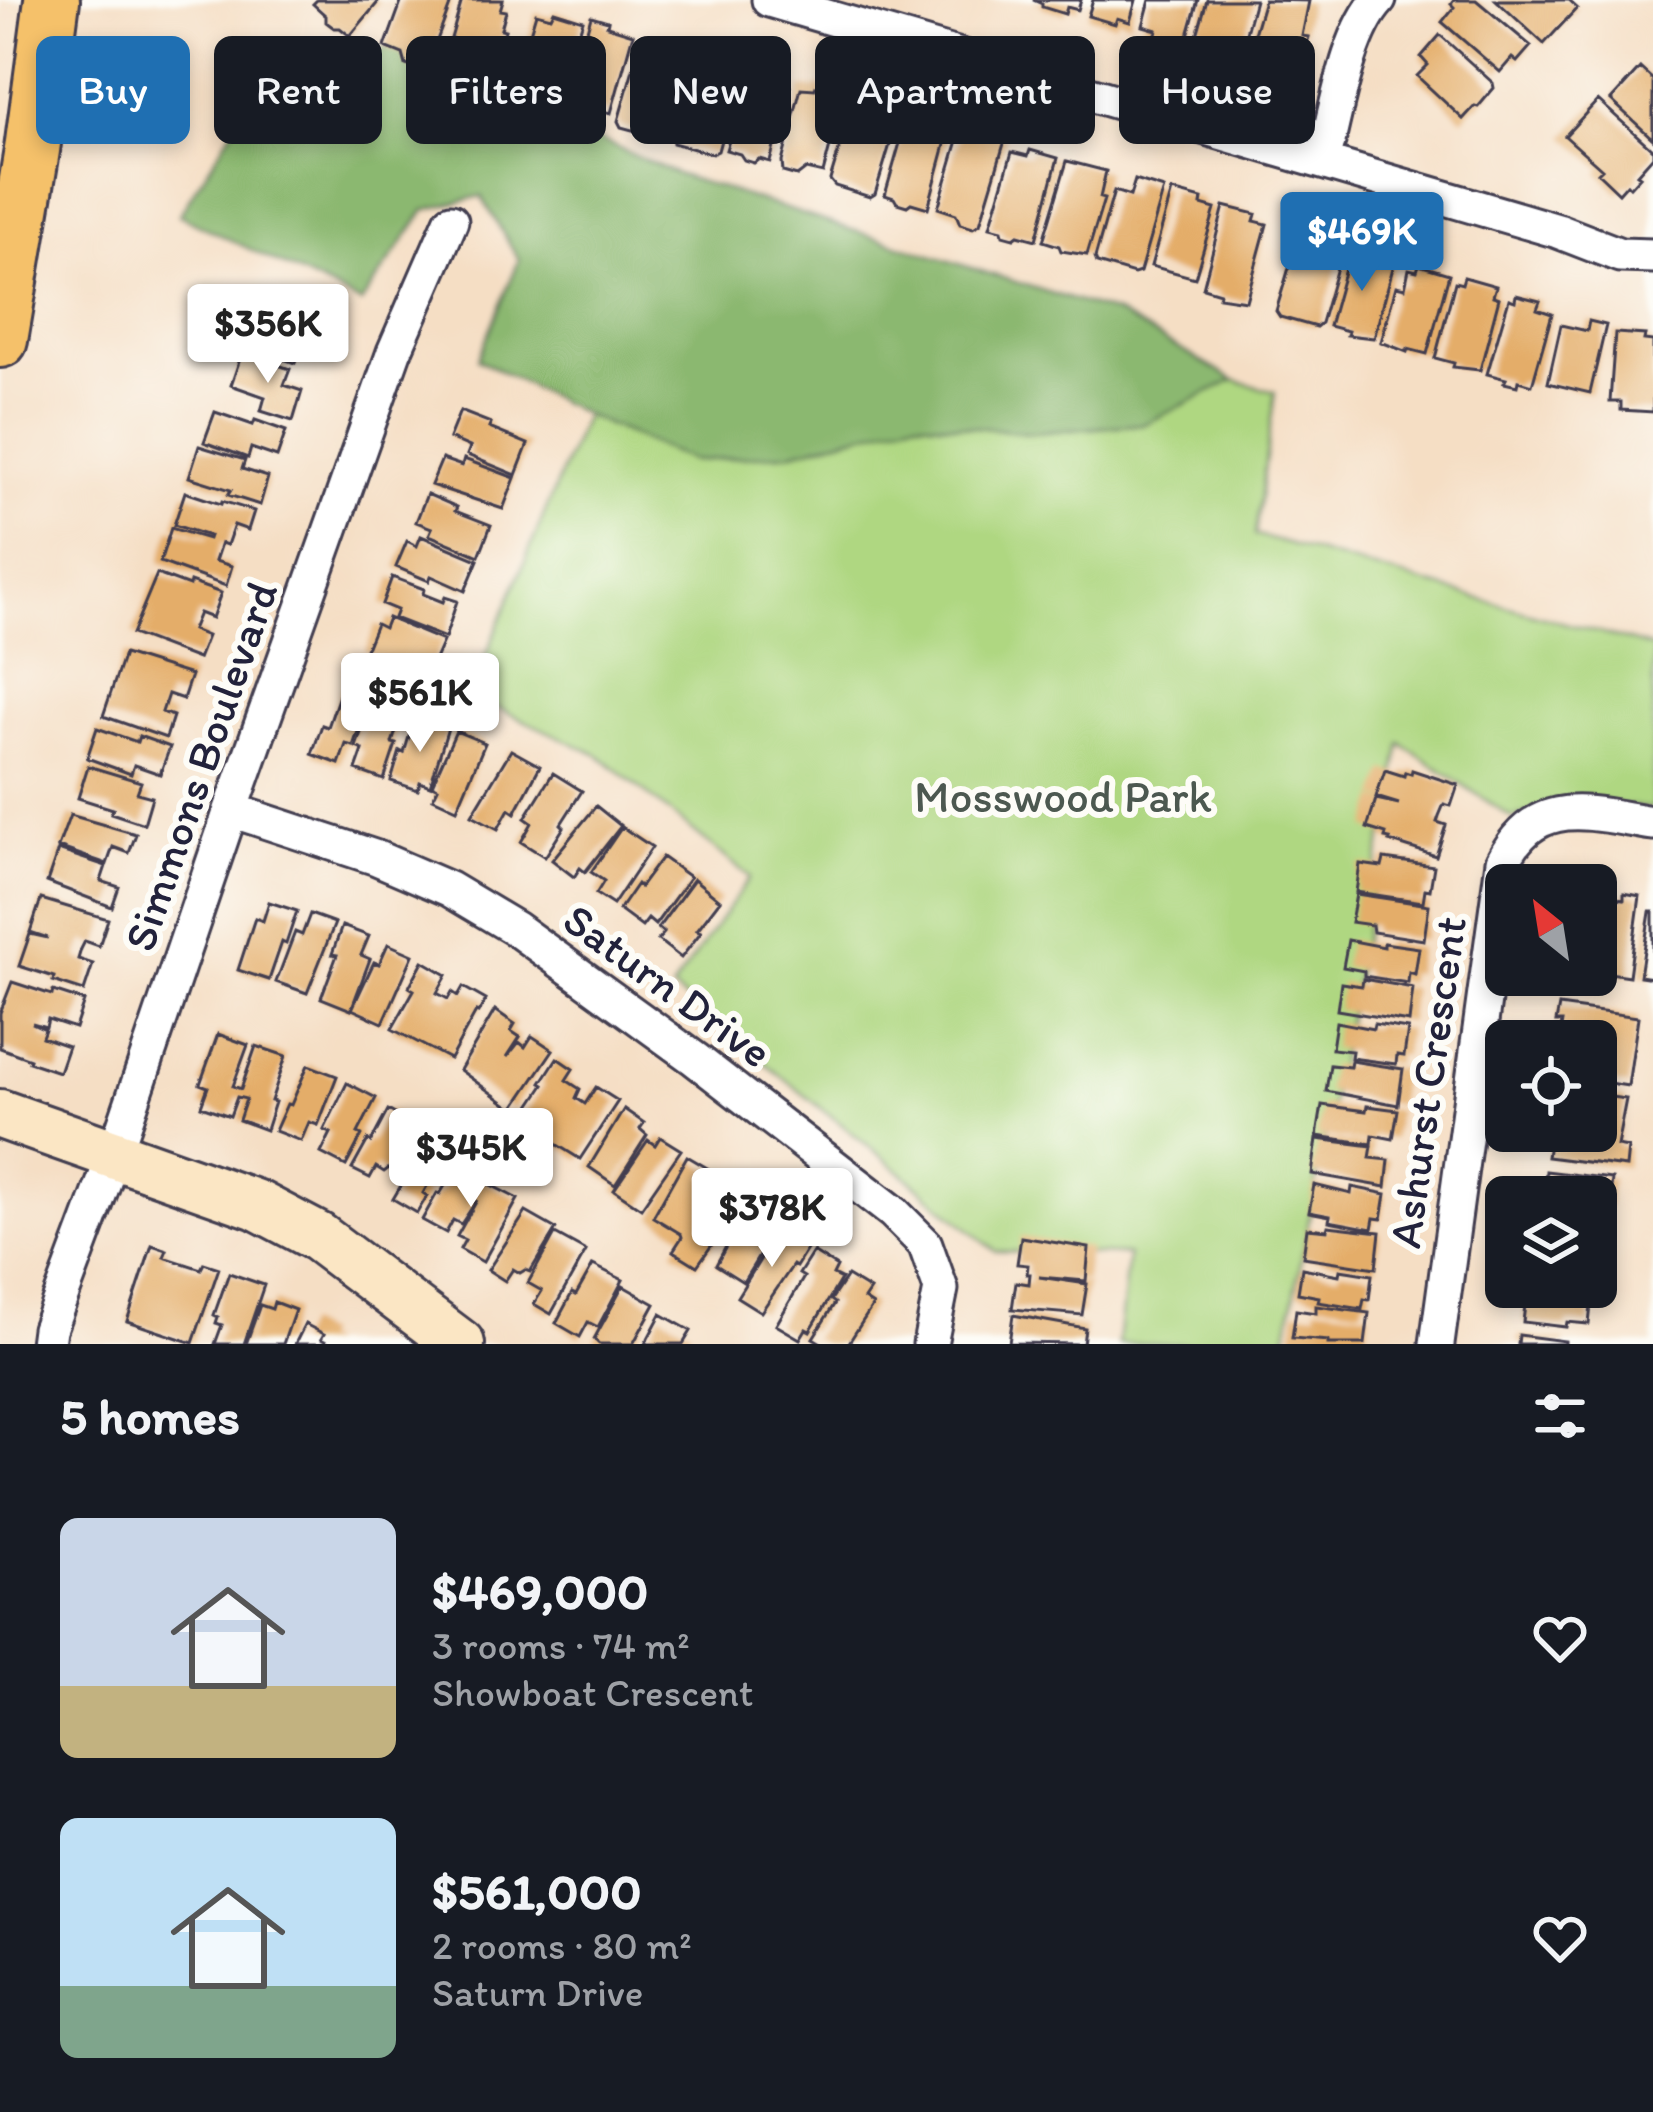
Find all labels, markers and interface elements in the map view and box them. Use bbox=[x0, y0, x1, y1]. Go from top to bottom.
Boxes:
chip: Buy bbox=[36, 36, 190, 144]
chip: Rent bbox=[214, 36, 382, 144]
chip: Filters bbox=[406, 36, 606, 144]
chip: New bbox=[630, 36, 791, 144]
chip: Apartment bbox=[815, 36, 1095, 144]
chip: House bbox=[1119, 36, 1315, 144]
pin: $469K bbox=[1278, 192, 1446, 294]
text: $469K bbox=[1307, 207, 1417, 254]
pin: $356K bbox=[184, 284, 352, 386]
text: $356K bbox=[214, 299, 322, 346]
street label: Simmons Boulevard bbox=[112, 575, 288, 957]
pin: $561K bbox=[336, 653, 504, 755]
text: $561K bbox=[368, 668, 472, 715]
park label: Mosswood Park bbox=[914, 769, 1212, 823]
north arrow bbox=[1485, 864, 1617, 996]
map controls bbox=[1485, 864, 1617, 1308]
street label: Saturn Drive bbox=[553, 891, 783, 1079]
street label: Ashurst Crescent bbox=[1377, 913, 1477, 1251]
button: locate bbox=[1485, 1020, 1617, 1152]
pin: $345K bbox=[387, 1108, 555, 1210]
text: $345K bbox=[416, 1123, 526, 1170]
pin: $378K bbox=[688, 1168, 856, 1270]
button: layers bbox=[1485, 1176, 1617, 1308]
text: $378K bbox=[719, 1183, 825, 1230]
icon: filters bbox=[1527, 1383, 1593, 1449]
text: 5 homes bbox=[60, 1386, 240, 1447]
text: $469,000 bbox=[432, 1561, 649, 1622]
icon: home bbox=[156, 1566, 300, 1710]
icon: heart bbox=[1527, 1605, 1593, 1671]
text: 3 rooms · 74 m² bbox=[432, 1622, 690, 1669]
text: Showboat Crescent bbox=[432, 1669, 754, 1716]
text: $561,000 bbox=[432, 1861, 642, 1922]
icon: home bbox=[156, 1866, 300, 2010]
icon: heart bbox=[1527, 1905, 1593, 1971]
text: 2 rooms · 80 m² bbox=[432, 1922, 692, 1969]
text: Saturn Drive bbox=[432, 1969, 643, 2016]

